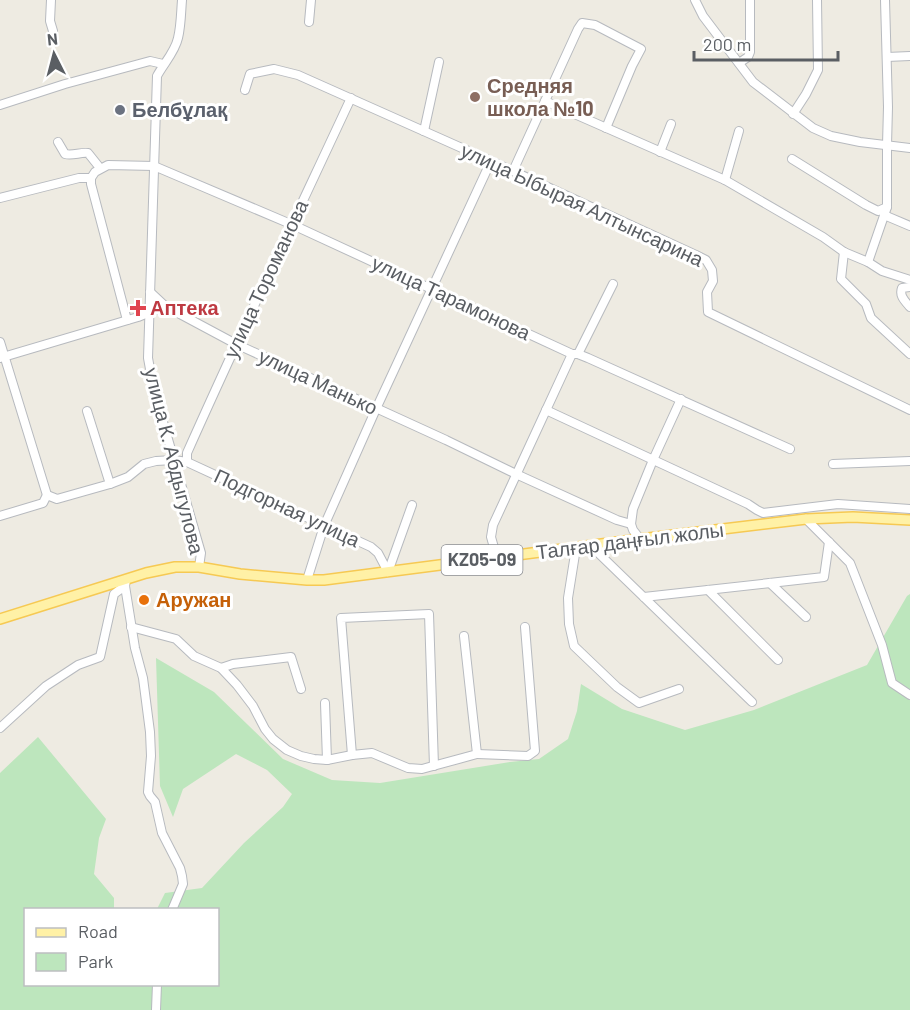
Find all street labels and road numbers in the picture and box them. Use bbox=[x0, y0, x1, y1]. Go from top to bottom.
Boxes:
street label: улица Ыбырая Алтынсарина bbox=[457, 137, 708, 271]
street label: улица Тороманова bbox=[218, 195, 313, 361]
street label: улица Тарамонова bbox=[368, 250, 535, 345]
street label: улица Манько bbox=[255, 343, 382, 419]
street label: улица К. Абдыгулова bbox=[140, 365, 210, 557]
street label: Подгорная улица bbox=[211, 463, 365, 552]
street label: Талғар даңғыл жолы bbox=[535, 517, 725, 563]
road number: KZ05-09 bbox=[442, 545, 522, 575]

